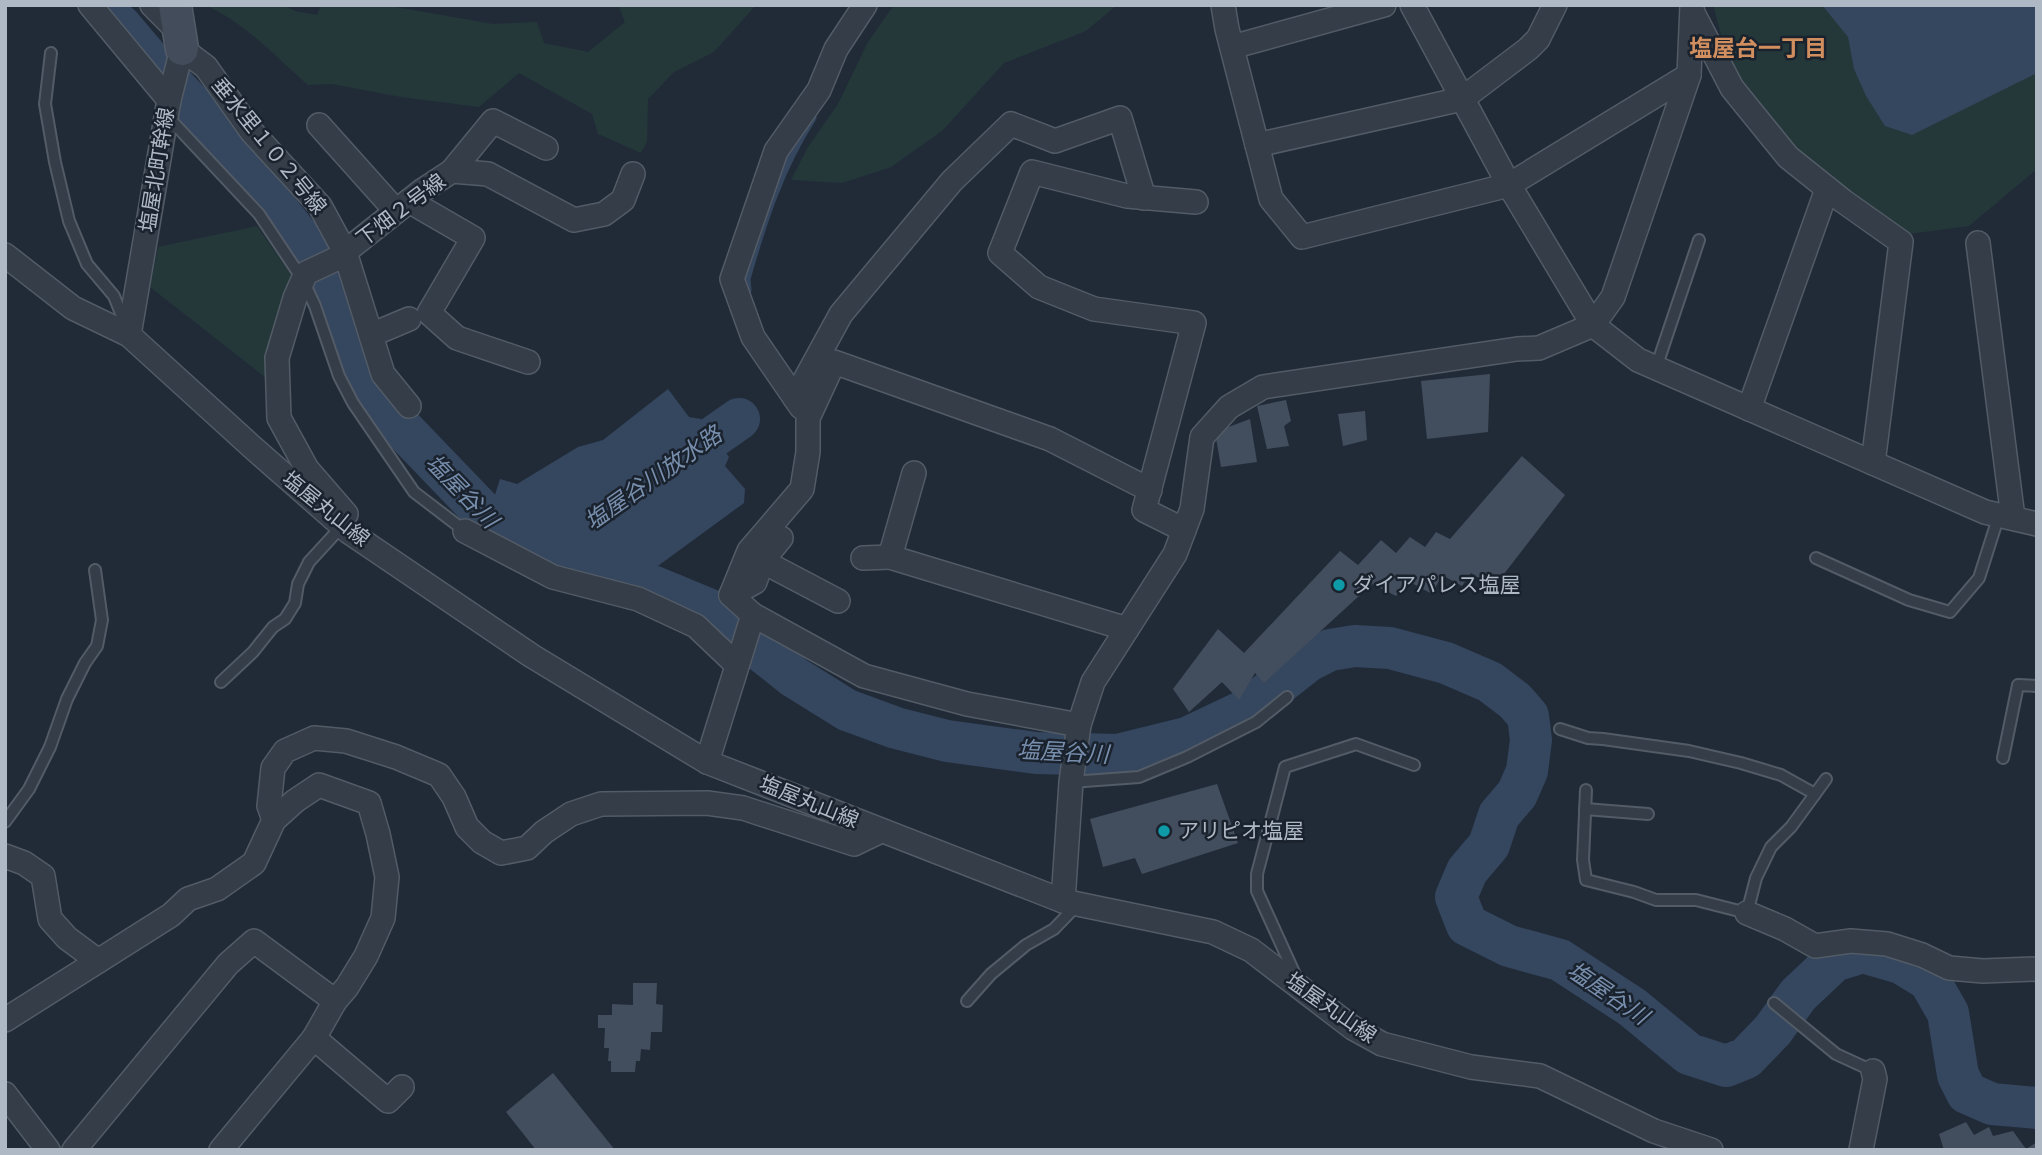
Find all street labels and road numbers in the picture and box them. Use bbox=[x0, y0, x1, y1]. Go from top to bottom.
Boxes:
street label: 垂水里１０２号線 bbox=[204, 70, 335, 221]
street label: 塩屋北町幹線 bbox=[130, 105, 182, 235]
street label: 下畑２号線 bbox=[349, 165, 452, 254]
street label: 塩屋丸山線 bbox=[276, 463, 377, 554]
street label: 塩屋丸山線 bbox=[755, 767, 864, 836]
street label: 塩屋丸山線 bbox=[1279, 964, 1384, 1050]

